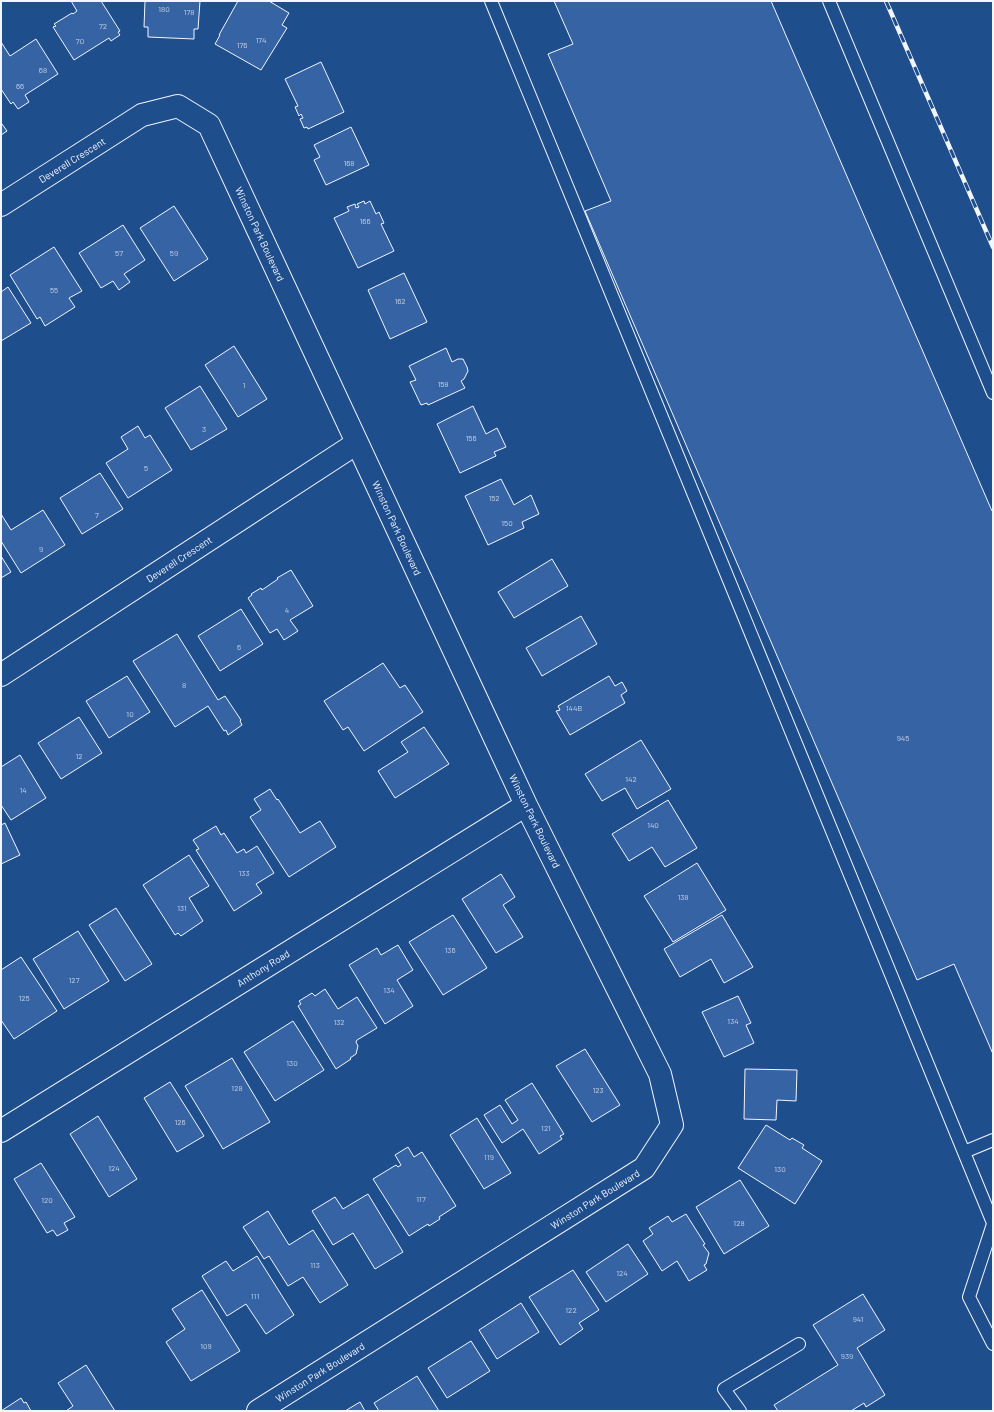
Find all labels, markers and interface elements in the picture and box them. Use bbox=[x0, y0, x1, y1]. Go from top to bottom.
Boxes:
house number: 180 bbox=[158, 4, 170, 14]
house number: 178 bbox=[184, 7, 194, 17]
house number: 72 bbox=[99, 21, 107, 31]
house number: 174 bbox=[256, 35, 267, 45]
house number: 70 bbox=[76, 36, 84, 46]
house number: 176 bbox=[237, 40, 247, 50]
house number: 68 bbox=[39, 65, 47, 75]
house number: 66 bbox=[16, 81, 24, 91]
street label: Deverell Crescent bbox=[37, 135, 108, 185]
house number: 168 bbox=[343, 158, 355, 168]
street label: Winston Park Boulevard bbox=[233, 185, 287, 283]
house number: 166 bbox=[359, 216, 371, 226]
house number: 57 bbox=[115, 248, 123, 258]
house number: 59 bbox=[170, 248, 178, 258]
house number: 55 bbox=[50, 285, 58, 295]
house number: 162 bbox=[394, 296, 406, 306]
house number: 158 bbox=[437, 379, 449, 389]
house number: 1 bbox=[243, 380, 246, 390]
house number: 3 bbox=[202, 424, 206, 434]
house number: 156 bbox=[465, 433, 477, 443]
house number: 5 bbox=[144, 463, 148, 473]
street label: Winston Park Boulevard bbox=[370, 479, 424, 577]
house number: 152 bbox=[488, 493, 500, 503]
house number: 7 bbox=[95, 510, 99, 520]
house number: 150 bbox=[501, 518, 513, 528]
street label: Deverell Crescent bbox=[144, 533, 214, 585]
house number: 9 bbox=[39, 544, 43, 554]
house number: 4 bbox=[285, 605, 289, 615]
house number: 6 bbox=[237, 642, 241, 652]
house number: 8 bbox=[182, 680, 186, 690]
house number: 144B bbox=[566, 703, 582, 713]
house number: 10 bbox=[126, 709, 134, 719]
house number: 945 bbox=[897, 733, 909, 743]
house number: 12 bbox=[75, 751, 83, 761]
street label: Winston Park Boulevard bbox=[507, 772, 563, 870]
house number: 142 bbox=[625, 774, 637, 784]
house number: 14 bbox=[19, 785, 27, 795]
house number: 140 bbox=[647, 820, 659, 830]
house number: 133 bbox=[238, 868, 250, 878]
house number: 138 bbox=[677, 892, 689, 902]
house number: 131 bbox=[177, 903, 187, 913]
house number: 136 bbox=[444, 945, 456, 955]
street label: Anthony Road bbox=[234, 947, 292, 989]
house number: 127 bbox=[69, 975, 80, 985]
house number: 134 bbox=[383, 985, 395, 995]
house number: 125 bbox=[18, 993, 30, 1003]
house number: 134 bbox=[727, 1016, 739, 1026]
house number: 132 bbox=[333, 1017, 345, 1027]
house number: 130 bbox=[286, 1058, 298, 1068]
house number: 128 bbox=[231, 1083, 243, 1093]
house number: 123 bbox=[592, 1085, 604, 1095]
house number: 126 bbox=[174, 1117, 186, 1127]
house number: 121 bbox=[541, 1123, 551, 1133]
house number: 119 bbox=[484, 1152, 494, 1162]
house number: 124 bbox=[108, 1163, 120, 1173]
house number: 130 bbox=[774, 1164, 786, 1174]
street label: Winston Park Boulevard bbox=[548, 1167, 642, 1231]
house number: 117 bbox=[416, 1194, 426, 1204]
house number: 120 bbox=[41, 1195, 53, 1205]
house number: 128 bbox=[733, 1218, 745, 1228]
house number: 113 bbox=[310, 1260, 320, 1270]
house number: 124 bbox=[616, 1268, 628, 1278]
house number: 111 bbox=[251, 1291, 259, 1301]
house number: 122 bbox=[565, 1305, 577, 1315]
house number: 941 bbox=[853, 1314, 864, 1324]
street label: Winston Park Boulevard bbox=[273, 1340, 367, 1404]
house number: 109 bbox=[200, 1341, 212, 1351]
house number: 939 bbox=[841, 1351, 853, 1361]

